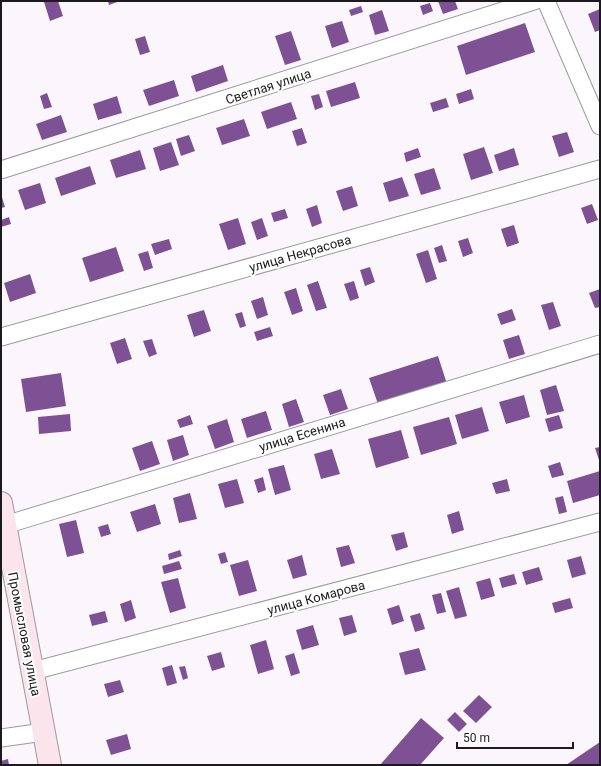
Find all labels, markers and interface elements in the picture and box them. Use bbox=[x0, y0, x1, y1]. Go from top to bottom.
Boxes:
street label: Светлая улица bbox=[223, 66, 313, 107]
street label: улица Некрасова bbox=[248, 232, 353, 275]
street label: улица Есенина bbox=[257, 414, 347, 455]
street label: Промысловая улица bbox=[5, 571, 44, 697]
street label: улица Комарова bbox=[266, 577, 367, 618]
scale bar bbox=[457, 724, 573, 750]
text: 50 m bbox=[463, 731, 490, 745]

